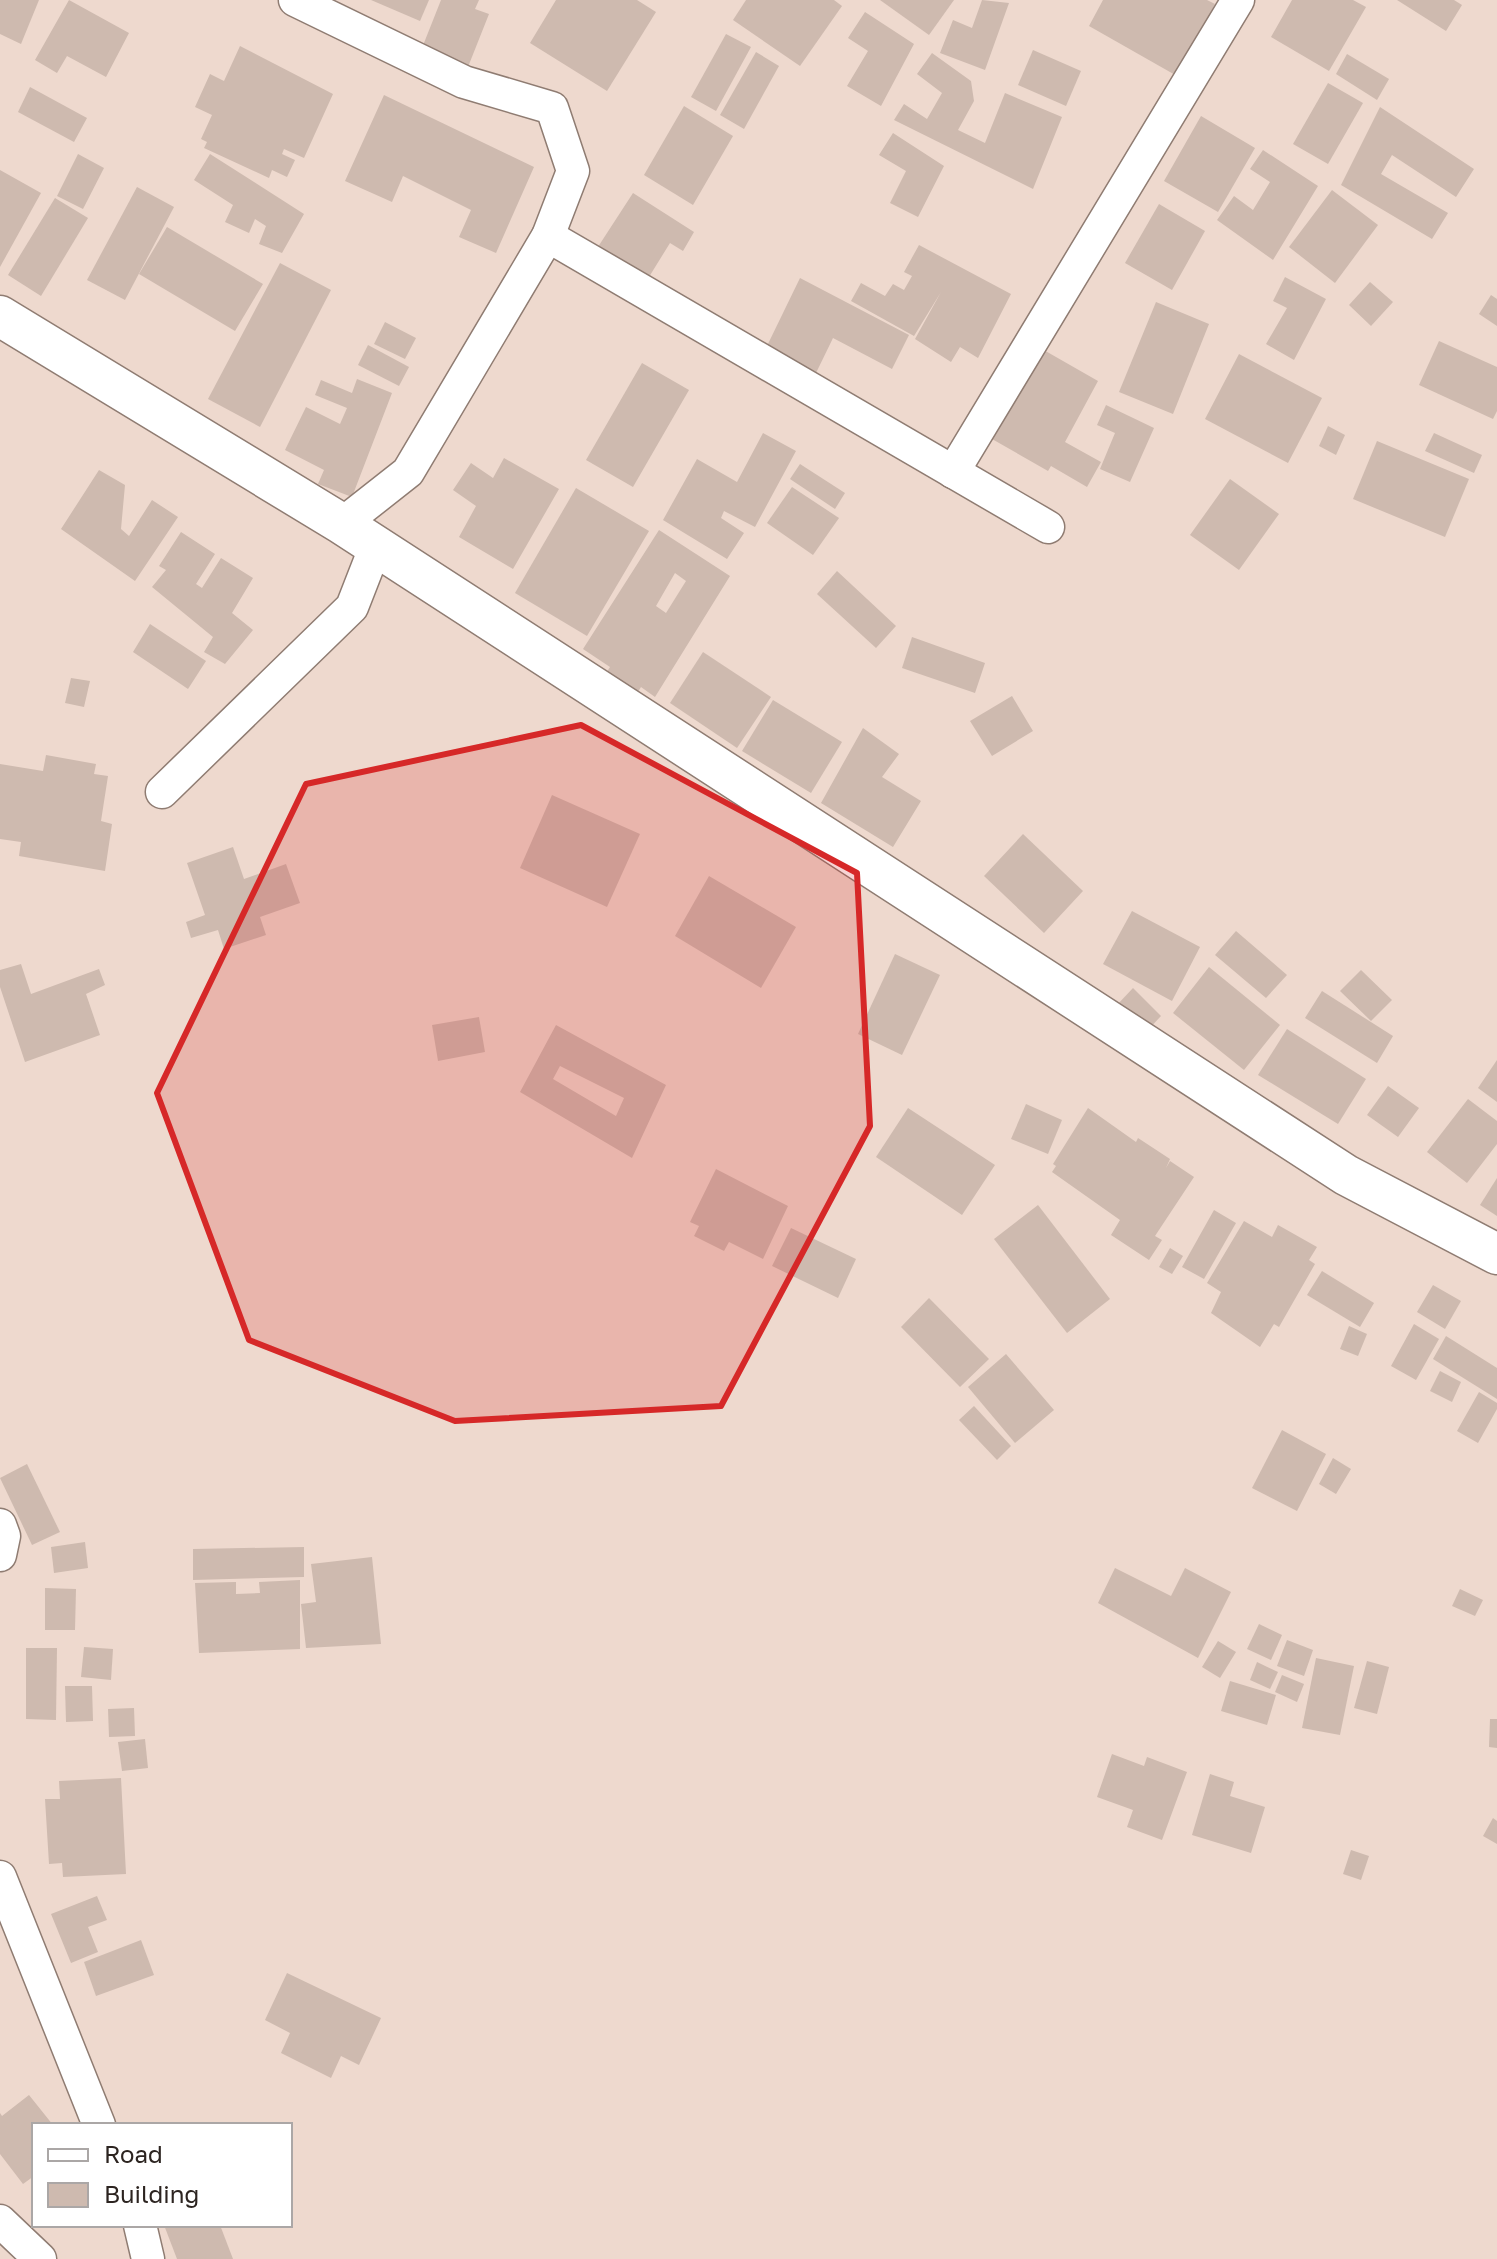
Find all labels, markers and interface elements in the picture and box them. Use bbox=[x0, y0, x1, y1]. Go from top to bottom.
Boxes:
legend bbox=[32, 2123, 292, 2227]
text: Road bbox=[104, 2139, 163, 2168]
text: Building bbox=[104, 2179, 199, 2208]

